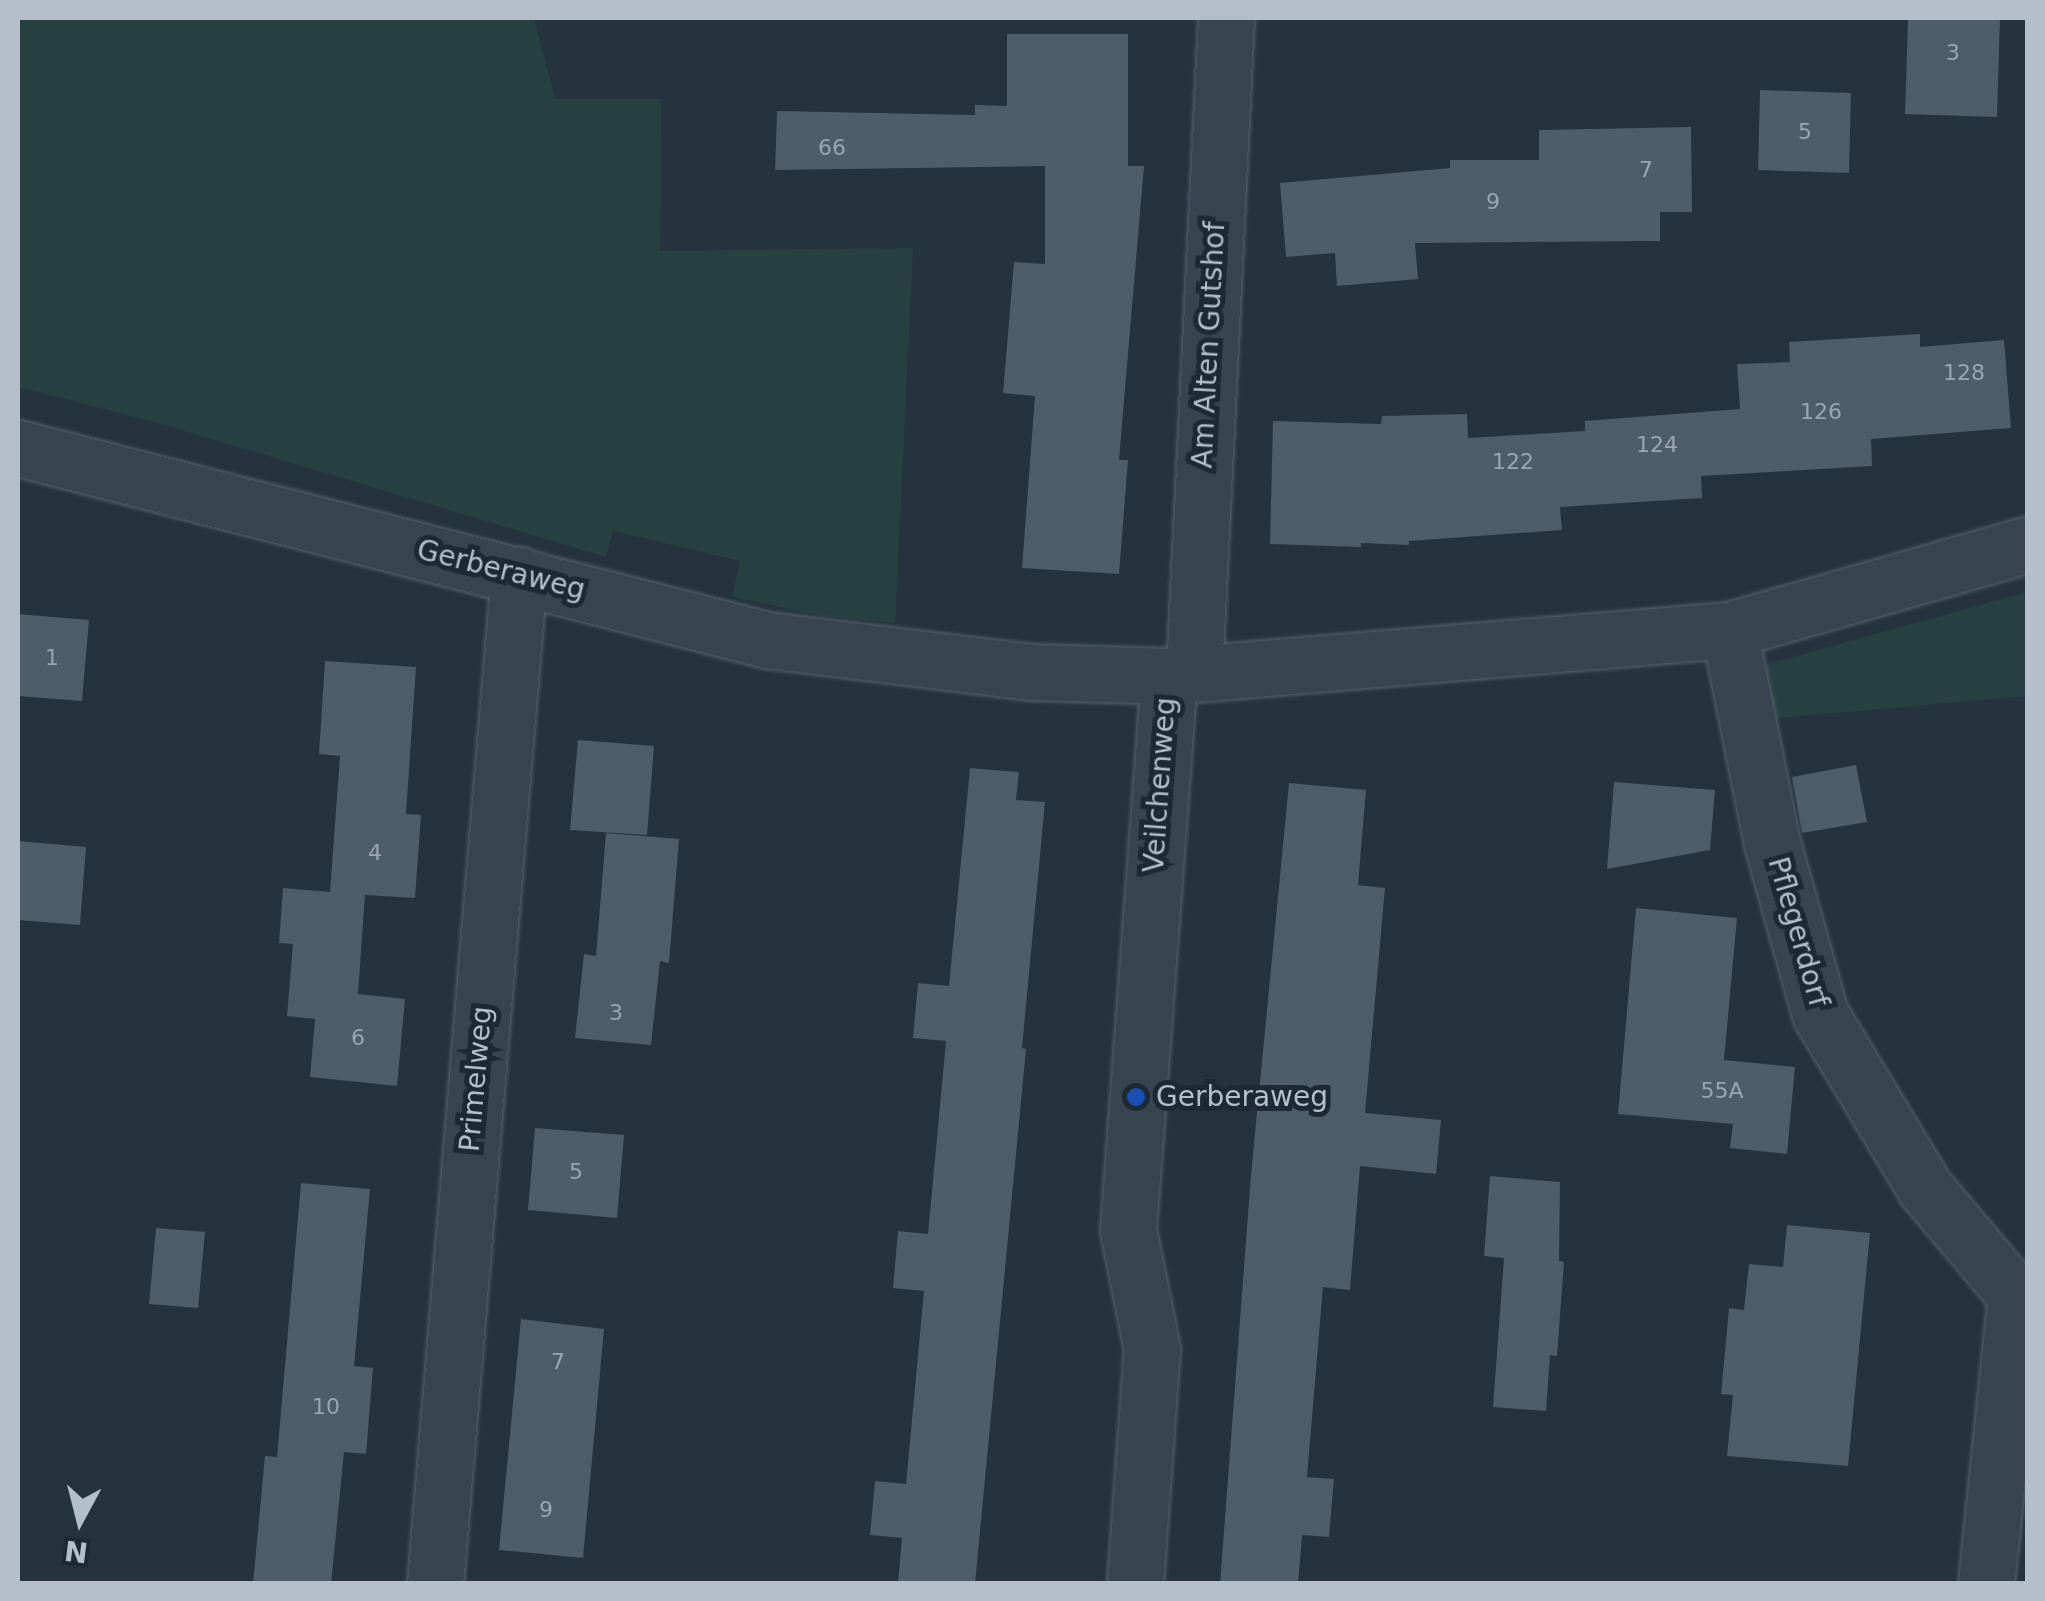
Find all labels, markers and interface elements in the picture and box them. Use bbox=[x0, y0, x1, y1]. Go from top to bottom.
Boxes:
house number: 3 bbox=[1946, 40, 1960, 66]
house number: 5 bbox=[1798, 119, 1812, 145]
house number: 66 bbox=[818, 135, 846, 161]
house number: 7 bbox=[1639, 157, 1653, 183]
house number: 9 bbox=[1486, 189, 1500, 215]
street label: Am Alten Gutshof bbox=[1186, 221, 1232, 469]
house number: 128 bbox=[1943, 360, 1985, 386]
house number: 126 bbox=[1800, 399, 1842, 425]
house number: 124 bbox=[1636, 432, 1678, 458]
house number: 122 bbox=[1492, 449, 1534, 475]
street label: Gerberaweg bbox=[413, 533, 589, 607]
house number: 1 bbox=[45, 645, 59, 671]
street label: Veilchenweg bbox=[1137, 696, 1183, 874]
house number: 4 bbox=[368, 840, 382, 866]
street label: Pflegerdorf bbox=[1761, 853, 1835, 1011]
house number: 3 bbox=[609, 1000, 623, 1026]
street label: Primelweg bbox=[453, 1005, 499, 1153]
house number: 6 bbox=[351, 1025, 365, 1051]
house number: 55A bbox=[1700, 1078, 1744, 1104]
place label: Gerberaweg bbox=[1156, 1080, 1328, 1114]
marker: Gerberaweg bbox=[1125, 1086, 1147, 1108]
house number: 5 bbox=[569, 1159, 583, 1185]
house number: 7 bbox=[551, 1349, 565, 1375]
house number: 10 bbox=[312, 1394, 340, 1420]
north arrow bbox=[30, 1471, 130, 1571]
house number: 9 bbox=[539, 1497, 553, 1523]
text: N bbox=[63, 1533, 90, 1569]

